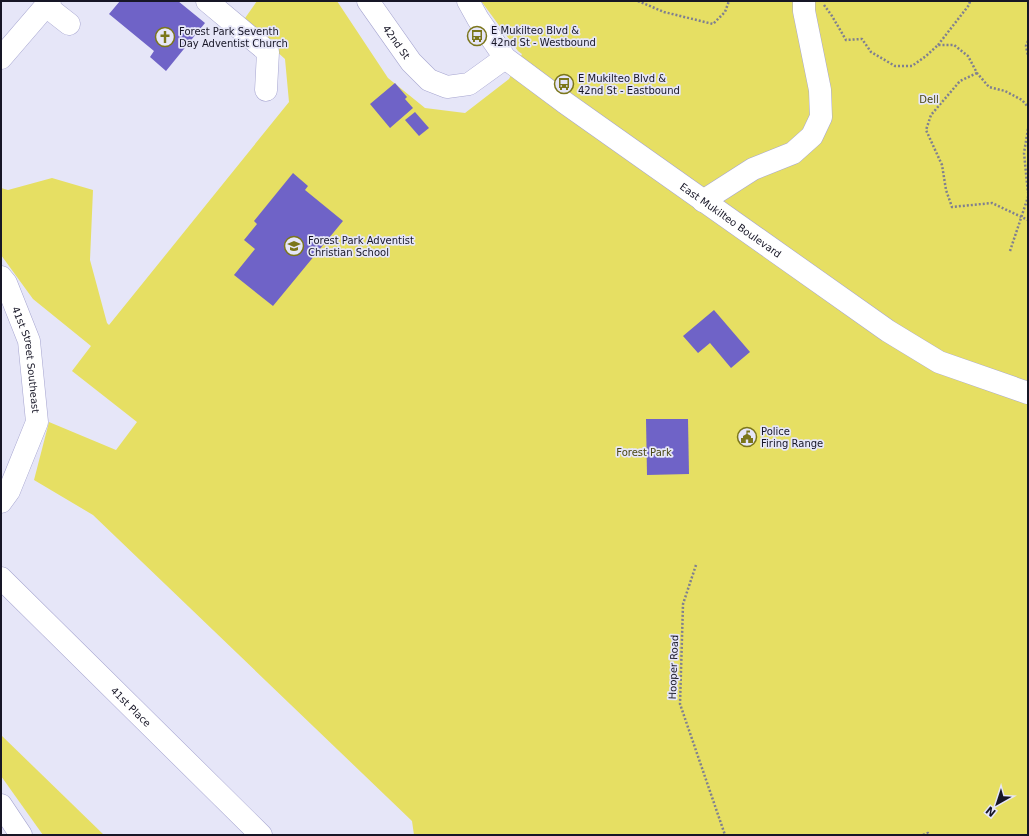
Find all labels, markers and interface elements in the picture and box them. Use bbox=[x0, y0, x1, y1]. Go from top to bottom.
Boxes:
street label: 42nd St bbox=[381, 23, 412, 61]
bus stop icon: E Mukilteo Blvd & 42nd St - Westbound bbox=[466, 25, 488, 47]
place label: E Mukilteo Blvd & 42nd St - Westbound bbox=[491, 25, 596, 48]
church icon: Forest Park Seventh Day Adventist Church bbox=[154, 26, 176, 48]
place label: Forest Park Seventh Day Adventist Church bbox=[179, 26, 288, 49]
bus stop icon: E Mukilteo Blvd & 42nd St - Eastbound bbox=[553, 73, 575, 95]
place label: E Mukilteo Blvd & 42nd St - Eastbound bbox=[578, 73, 680, 96]
park label: Dell bbox=[919, 94, 939, 105]
street label: East Mukilteo Boulevard bbox=[678, 181, 783, 260]
school or university icon: Forest Park Adventist Christian School bbox=[283, 235, 305, 257]
place label: Forest Park Adventist Christian School bbox=[308, 235, 414, 258]
street label: 41st Street Southeast bbox=[10, 305, 41, 414]
public building icon: Police Firing Range bbox=[736, 426, 758, 448]
place label: Police Firing Range bbox=[761, 426, 823, 449]
park label: Forest Park bbox=[616, 447, 672, 458]
street label: Hooper Road bbox=[667, 635, 680, 700]
street label: 41st Place bbox=[109, 685, 153, 729]
north arrow bbox=[977, 784, 1017, 824]
text: N bbox=[983, 803, 999, 819]

